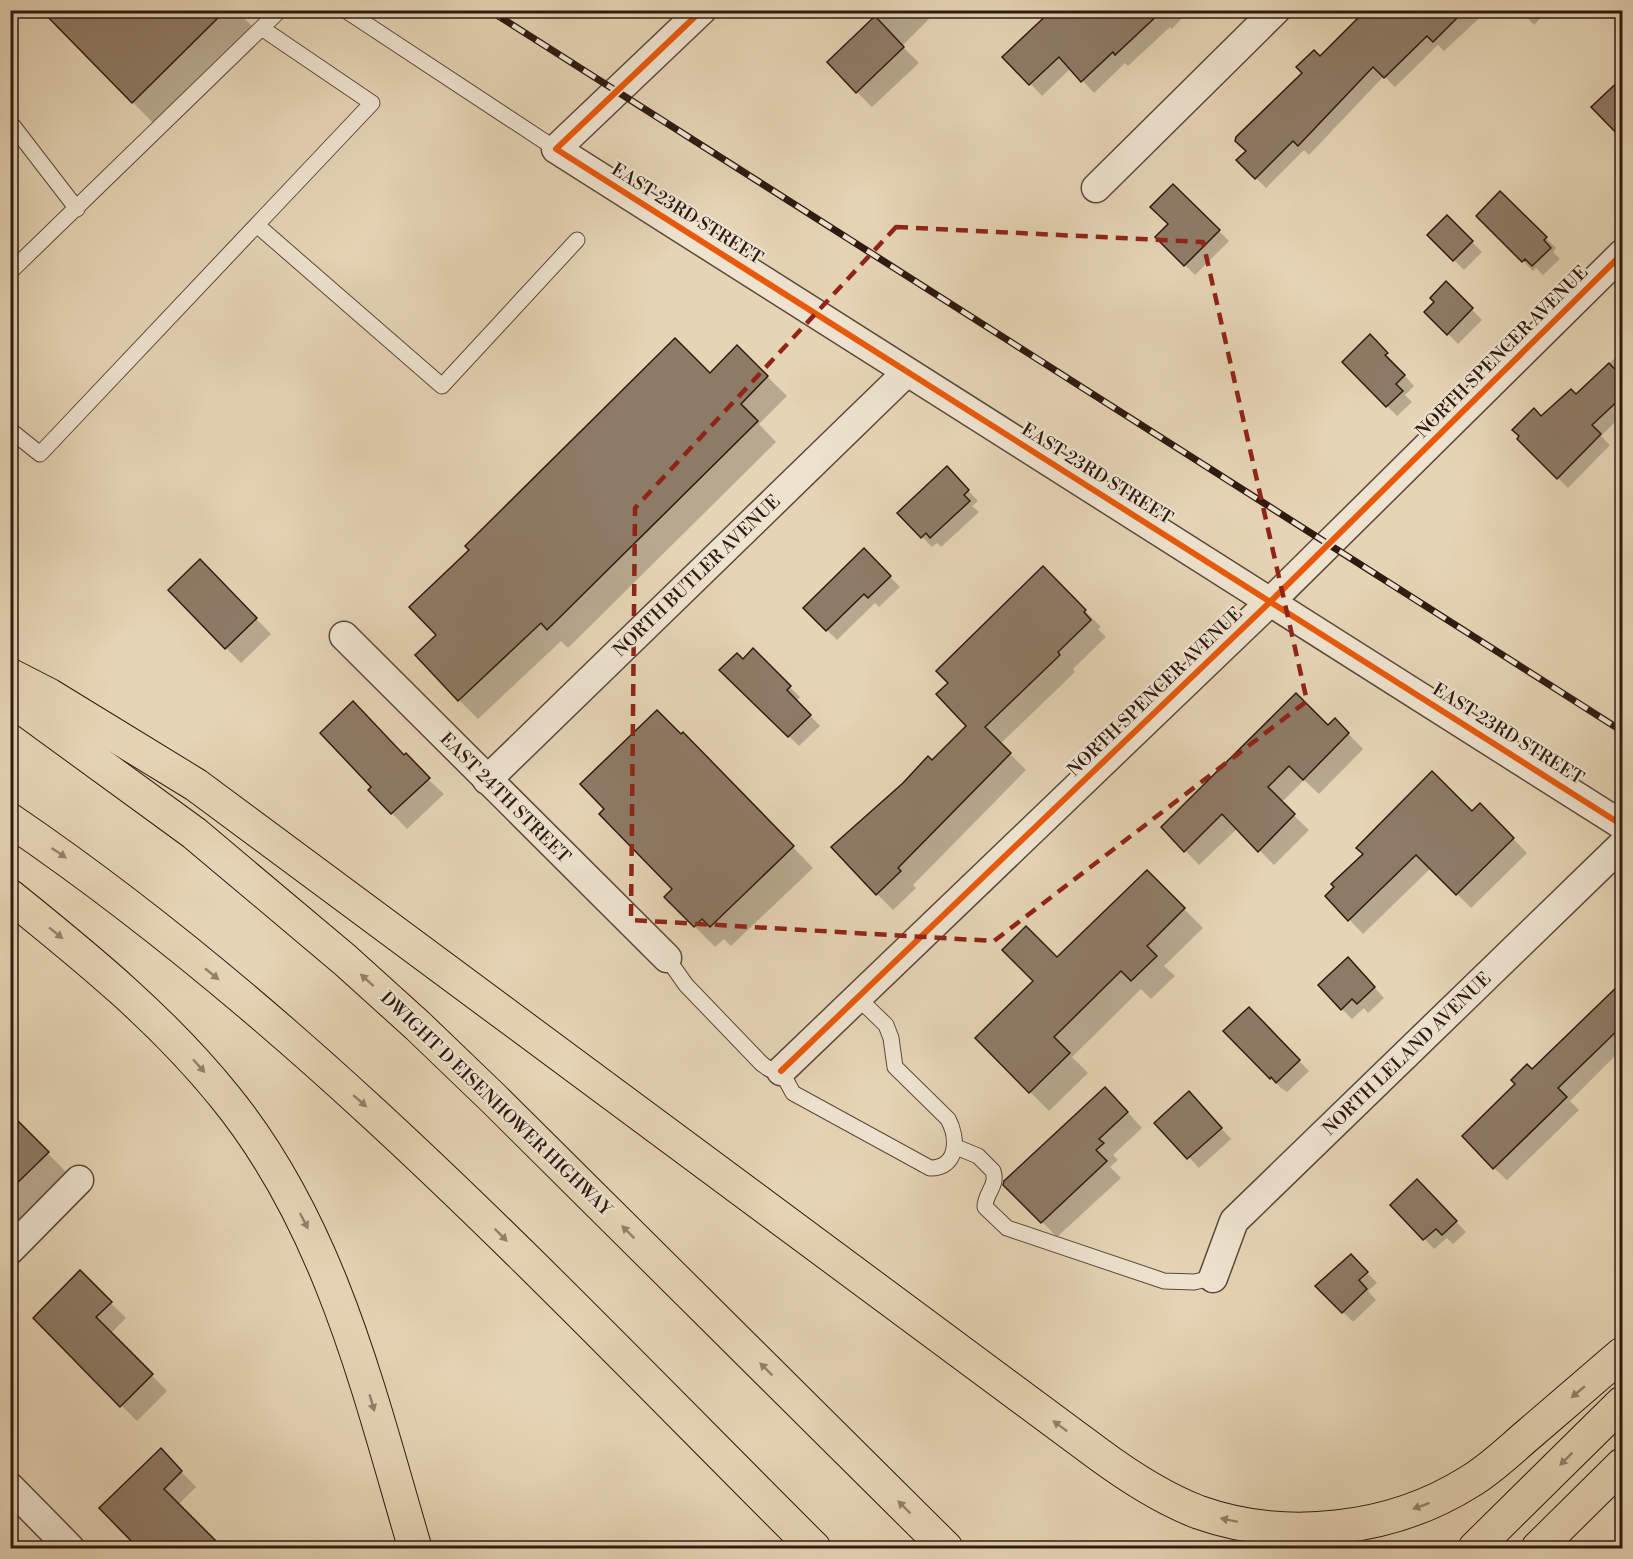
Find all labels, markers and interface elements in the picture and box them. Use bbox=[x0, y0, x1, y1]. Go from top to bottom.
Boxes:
street label: EAST 23RD STREET bbox=[607, 158, 767, 270]
street label: NORTH SPENCER AVENUE bbox=[1411, 261, 1593, 443]
street label: EAST 23RD STREET bbox=[1017, 418, 1177, 530]
street label: NORTH BUTLER AVENUE bbox=[609, 490, 785, 662]
street label: NORTH SPENCER AVENUE bbox=[1063, 602, 1247, 782]
street label: EAST 23RD STREET bbox=[1428, 678, 1588, 790]
street label: EAST 24TH STREET bbox=[435, 728, 576, 869]
one-way arrow bbox=[50, 847, 66, 859]
one-way arrow bbox=[48, 927, 64, 940]
street label: NORTH LELAND AVENUE bbox=[1318, 967, 1496, 1141]
one-way arrow bbox=[204, 968, 219, 980]
one-way arrow bbox=[360, 974, 375, 987]
street label: DWIGHT D EISENHOWER HIGHWAY bbox=[375, 987, 618, 1222]
one-way arrow bbox=[192, 1058, 206, 1073]
one-way arrow bbox=[352, 1094, 367, 1108]
one-way arrow bbox=[299, 1213, 309, 1230]
one-way arrow bbox=[622, 1225, 636, 1239]
one-way arrow bbox=[493, 1228, 507, 1242]
one-way arrow bbox=[760, 1363, 774, 1377]
one-way arrow bbox=[1570, 1386, 1586, 1399]
one-way arrow bbox=[368, 1394, 377, 1412]
one-way arrow bbox=[1053, 1420, 1069, 1432]
one-way arrow bbox=[1559, 1452, 1574, 1466]
one-way arrow bbox=[898, 1501, 912, 1515]
one-way arrow bbox=[1412, 1501, 1430, 1511]
one-way arrow bbox=[1220, 1515, 1239, 1524]

